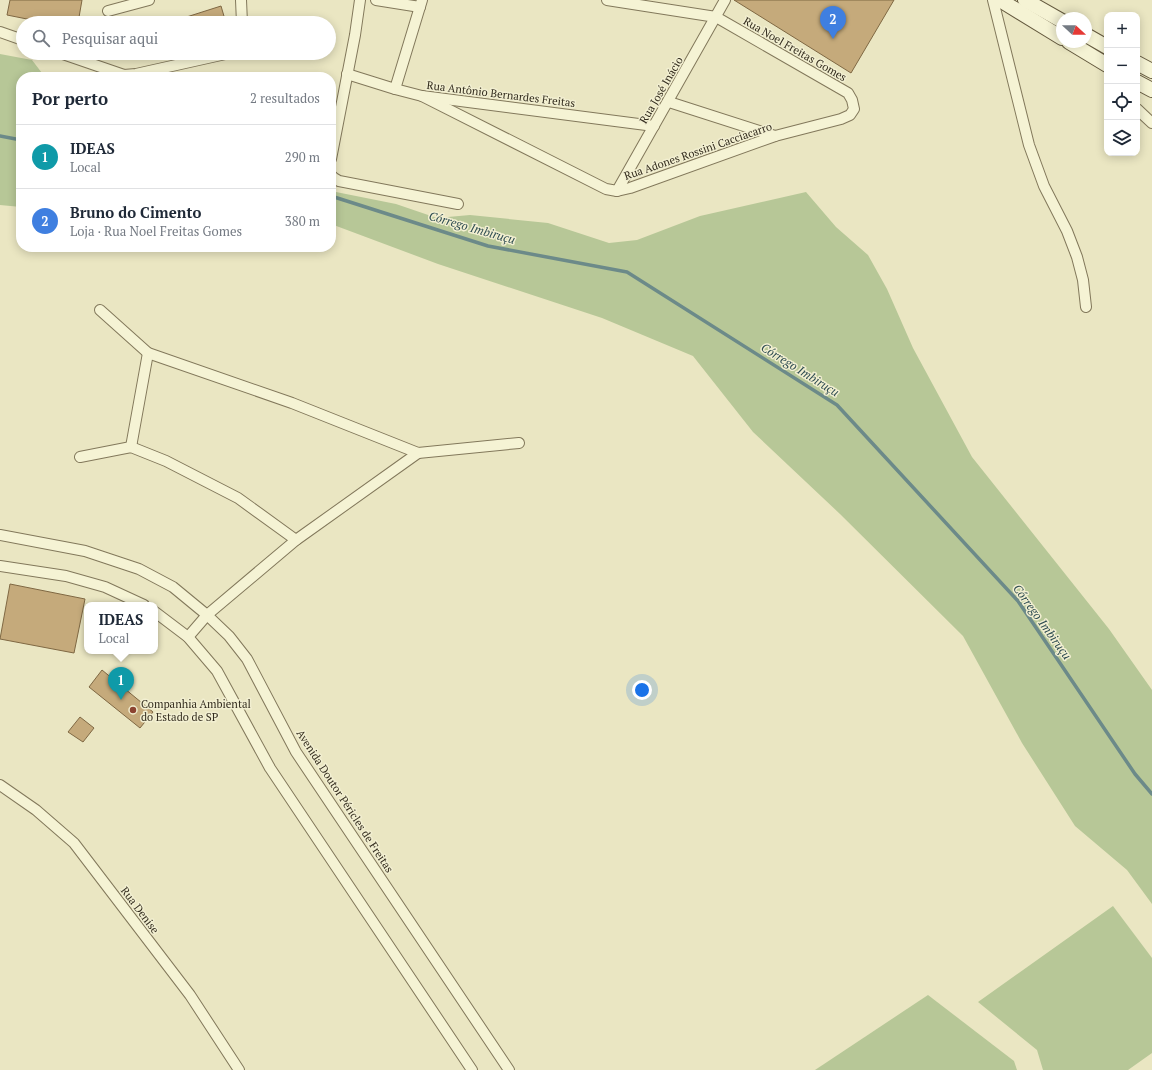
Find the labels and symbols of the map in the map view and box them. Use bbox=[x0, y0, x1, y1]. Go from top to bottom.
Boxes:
pin: 2 bbox=[820, 6, 846, 39]
north arrow bbox=[1056, 12, 1092, 48]
street label: Rua Noel Freitas Gomes bbox=[741, 14, 849, 84]
street label: Rua José Inácio bbox=[636, 54, 686, 126]
street label: Rua Antônio Bernardes Freitas bbox=[426, 78, 576, 110]
street label: Rua Adones Rossini Cacciacarro bbox=[622, 119, 774, 183]
water label: Córrego Imbiruçu bbox=[427, 208, 517, 248]
water label: Córrego Imbiruçu bbox=[758, 340, 842, 400]
water label: Córrego Imbiruçu bbox=[1009, 581, 1075, 663]
pin: 1 bbox=[108, 667, 134, 700]
your location bbox=[632, 680, 652, 700]
place label: Companhia Ambiental do Estado de SP bbox=[141, 697, 251, 724]
marker: Companhia Ambiental do Estado de SP bbox=[128, 705, 138, 715]
street label: Avenida Doutor Péricles de Freitas bbox=[294, 727, 397, 875]
street label: Rua Denise bbox=[118, 884, 162, 937]

